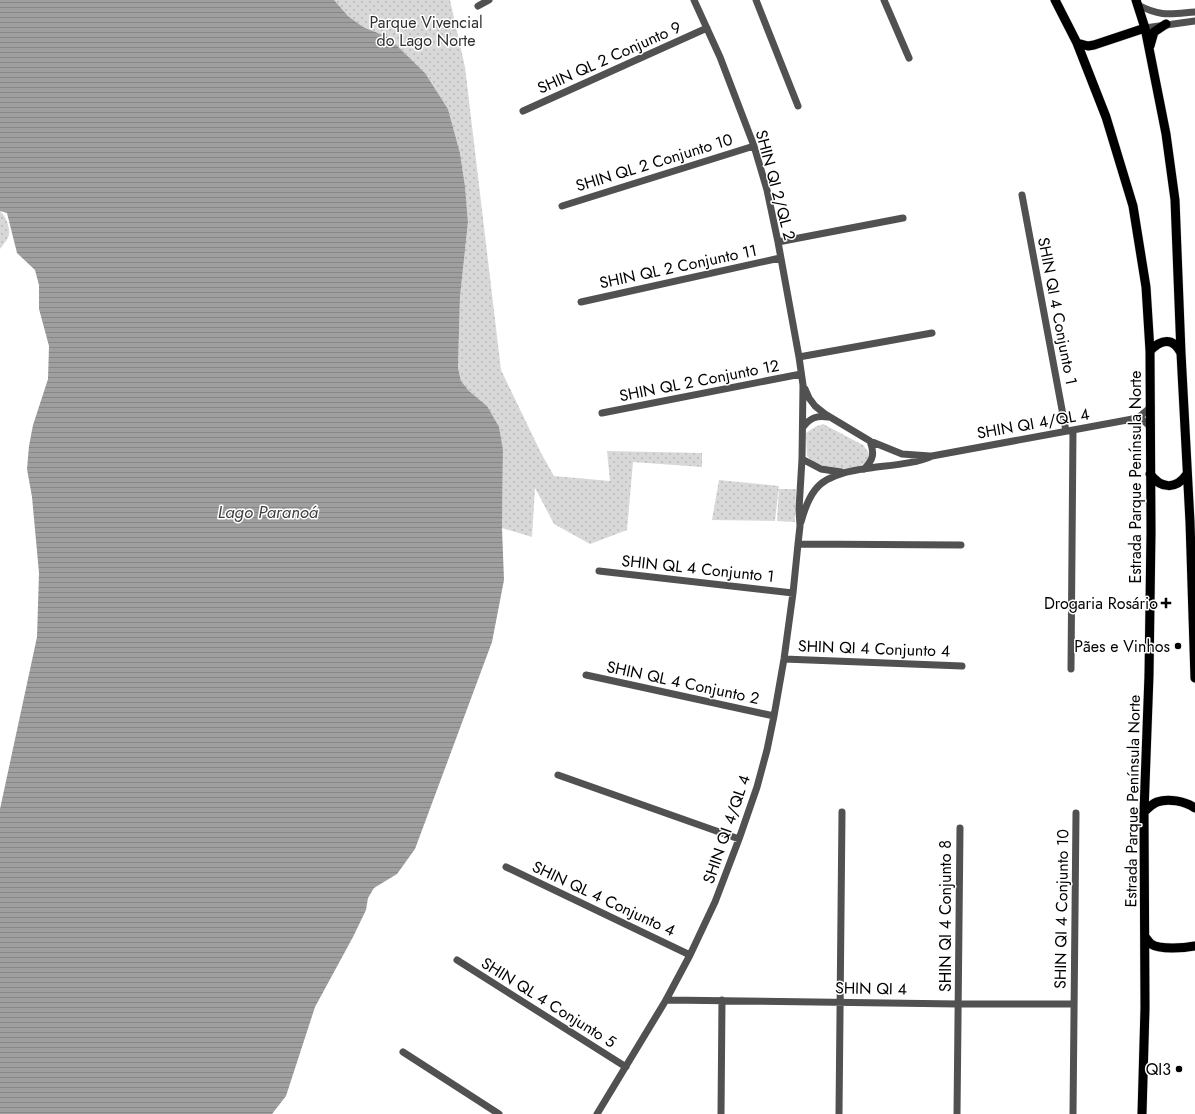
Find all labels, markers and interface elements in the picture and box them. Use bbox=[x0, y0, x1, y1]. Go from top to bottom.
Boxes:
park label: Parque Vivencial do Lago Norte bbox=[369, 11, 483, 52]
street label: SHIN QL 2 Conjunto 9 bbox=[534, 15, 685, 100]
street label: SHIN QI 2/QL 2 bbox=[750, 127, 801, 243]
street label: SHIN QL 2 Conjunto 10 bbox=[573, 128, 735, 197]
street label: SHIN QI 4 Conjunto 1 bbox=[1032, 235, 1083, 387]
street label: SHIN QL 2 Conjunto 11 bbox=[597, 239, 759, 294]
street label: SHIN QL 2 Conjunto 12 bbox=[617, 354, 781, 407]
street label: Estrada Parque Península Norte bbox=[1124, 371, 1147, 583]
street label: SHIN QI 4/QL 4 bbox=[975, 402, 1091, 445]
water label: Lago Paranoá bbox=[218, 500, 319, 524]
street label: SHIN QL 4 Conjunto 1 bbox=[620, 549, 776, 588]
place label: Drogaria Rosário bbox=[1044, 592, 1158, 615]
marker: Drogaria Rosário bbox=[1161, 598, 1171, 608]
street label: SHIN QI 4 Conjunto 4 bbox=[797, 634, 951, 663]
place label: Pães e Vinhos bbox=[1074, 635, 1170, 658]
marker: Pães e Vinhos bbox=[1173, 641, 1183, 651]
street label: SHIN QL 4 Conjunto 2 bbox=[604, 655, 761, 710]
street label: Estrada Parque Península Norte bbox=[1119, 694, 1146, 908]
street label: SHIN QI 4/QL 4 bbox=[697, 772, 756, 887]
street label: SHIN QI 4 Conjunto 10 bbox=[1049, 829, 1074, 989]
street label: SHIN QI 4 Conjunto 8 bbox=[934, 840, 957, 992]
street label: SHIN QL 4 Conjunto 4 bbox=[528, 855, 679, 942]
street label: SHIN QL 4 Conjunto 5 bbox=[477, 951, 621, 1053]
street label: SHIN QI 4 bbox=[835, 976, 907, 1001]
place label: QI3 bbox=[1146, 1058, 1171, 1081]
marker: QI3 bbox=[1174, 1064, 1184, 1074]

